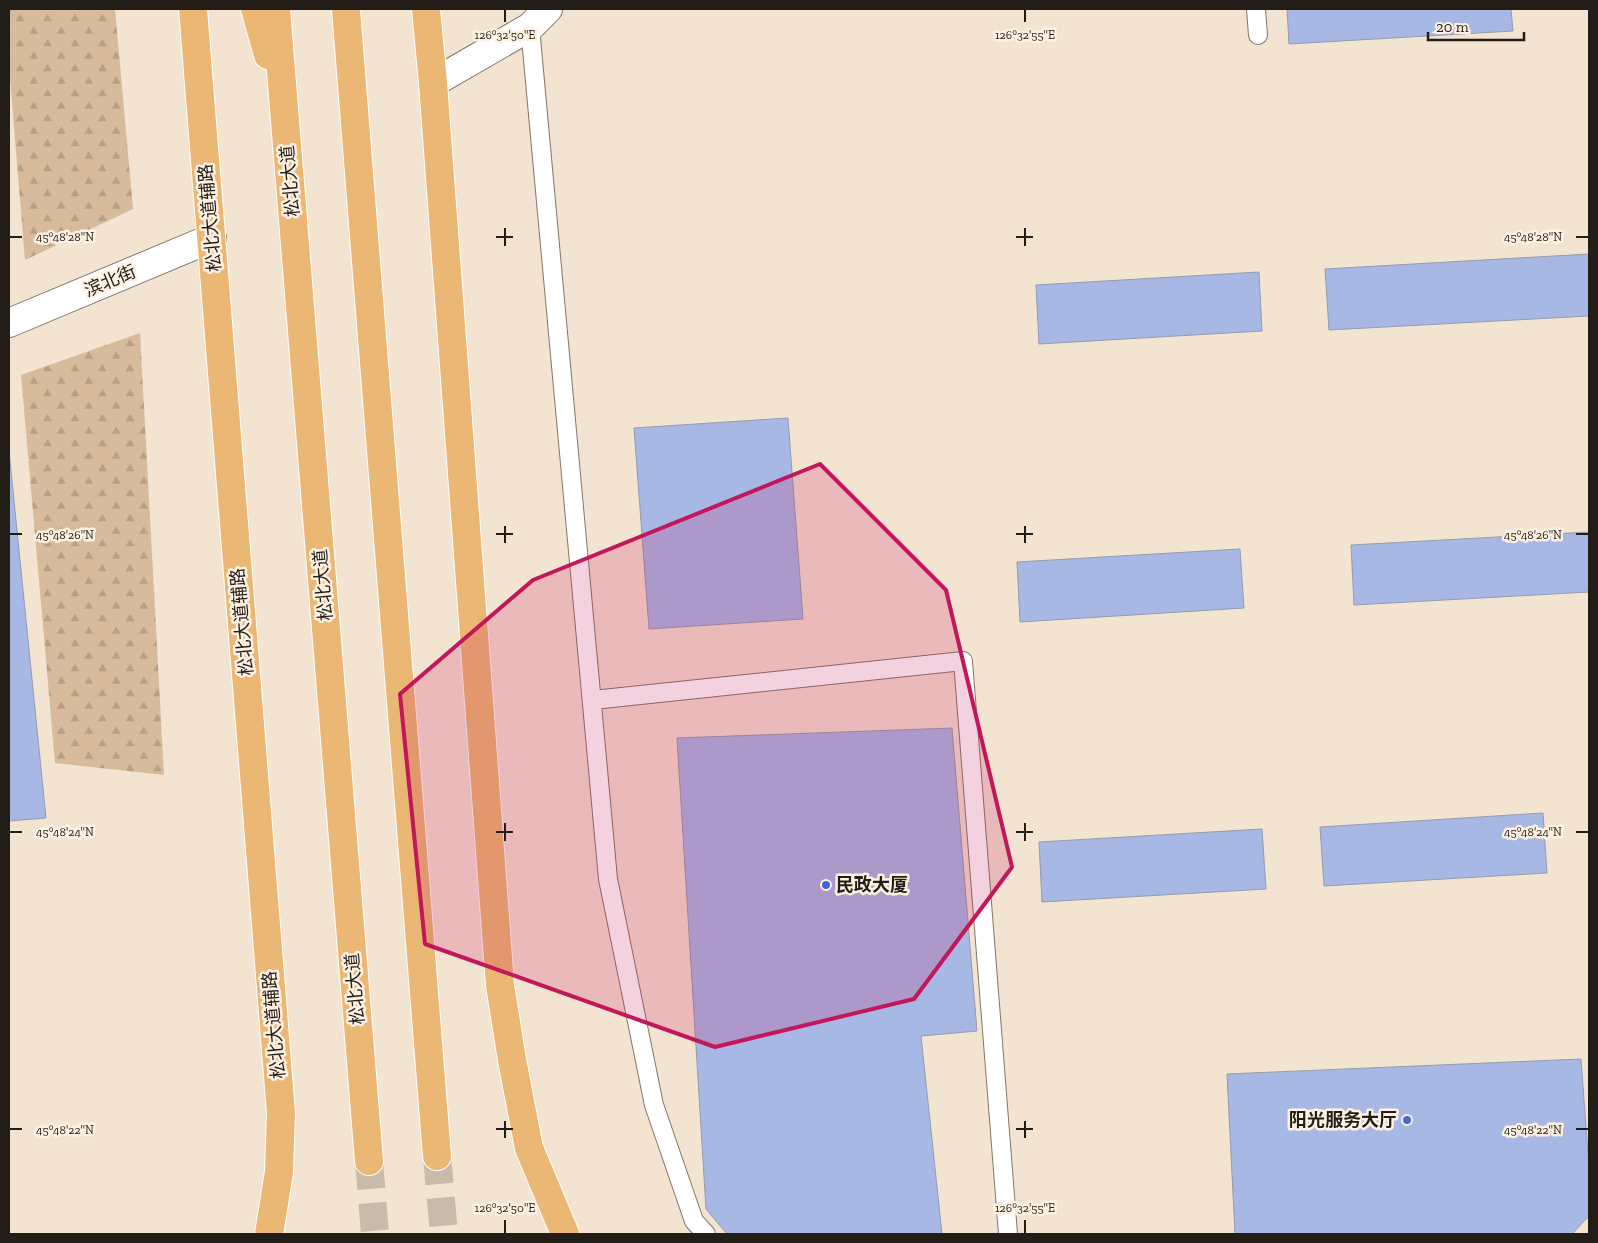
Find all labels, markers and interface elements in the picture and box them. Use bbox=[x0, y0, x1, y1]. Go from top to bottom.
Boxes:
scale bar bbox=[1428, 10, 1524, 42]
text: 20 m bbox=[1436, 18, 1469, 36]
text: 126°32'50"E bbox=[475, 28, 535, 42]
text: 126°32'55"E bbox=[995, 28, 1055, 42]
street label: 松北大道 bbox=[276, 144, 304, 218]
street label: 松北大道辅路 bbox=[194, 163, 226, 273]
text: 45°48'28"N bbox=[36, 230, 94, 244]
text: 45°48'28"N bbox=[1504, 230, 1562, 244]
street label: 滨北街 bbox=[81, 260, 139, 302]
text: 45°48'26"N bbox=[36, 528, 94, 542]
text: 45°48'26"N bbox=[1504, 528, 1562, 542]
street label: 松北大道 bbox=[309, 548, 337, 622]
street label: 松北大道辅路 bbox=[226, 567, 258, 677]
text: 45°48'24"N bbox=[36, 825, 94, 839]
text: 45°48'24"N bbox=[1504, 825, 1562, 839]
place label: 民政大厦 bbox=[836, 874, 908, 896]
marker: 民政大厦 bbox=[820, 879, 832, 891]
street label: 松北大道 bbox=[341, 952, 369, 1026]
street label: 松北大道辅路 bbox=[258, 970, 290, 1080]
place label: 阳光服务大厅 bbox=[1289, 1109, 1397, 1131]
marker: 阳光服务大厅 bbox=[1401, 1114, 1413, 1126]
text: 45°48'22"N bbox=[36, 1123, 94, 1137]
text: 45°48'22"N bbox=[1504, 1123, 1562, 1137]
text: 126°32'50"E bbox=[475, 1201, 535, 1215]
text: 126°32'55"E bbox=[995, 1201, 1055, 1215]

